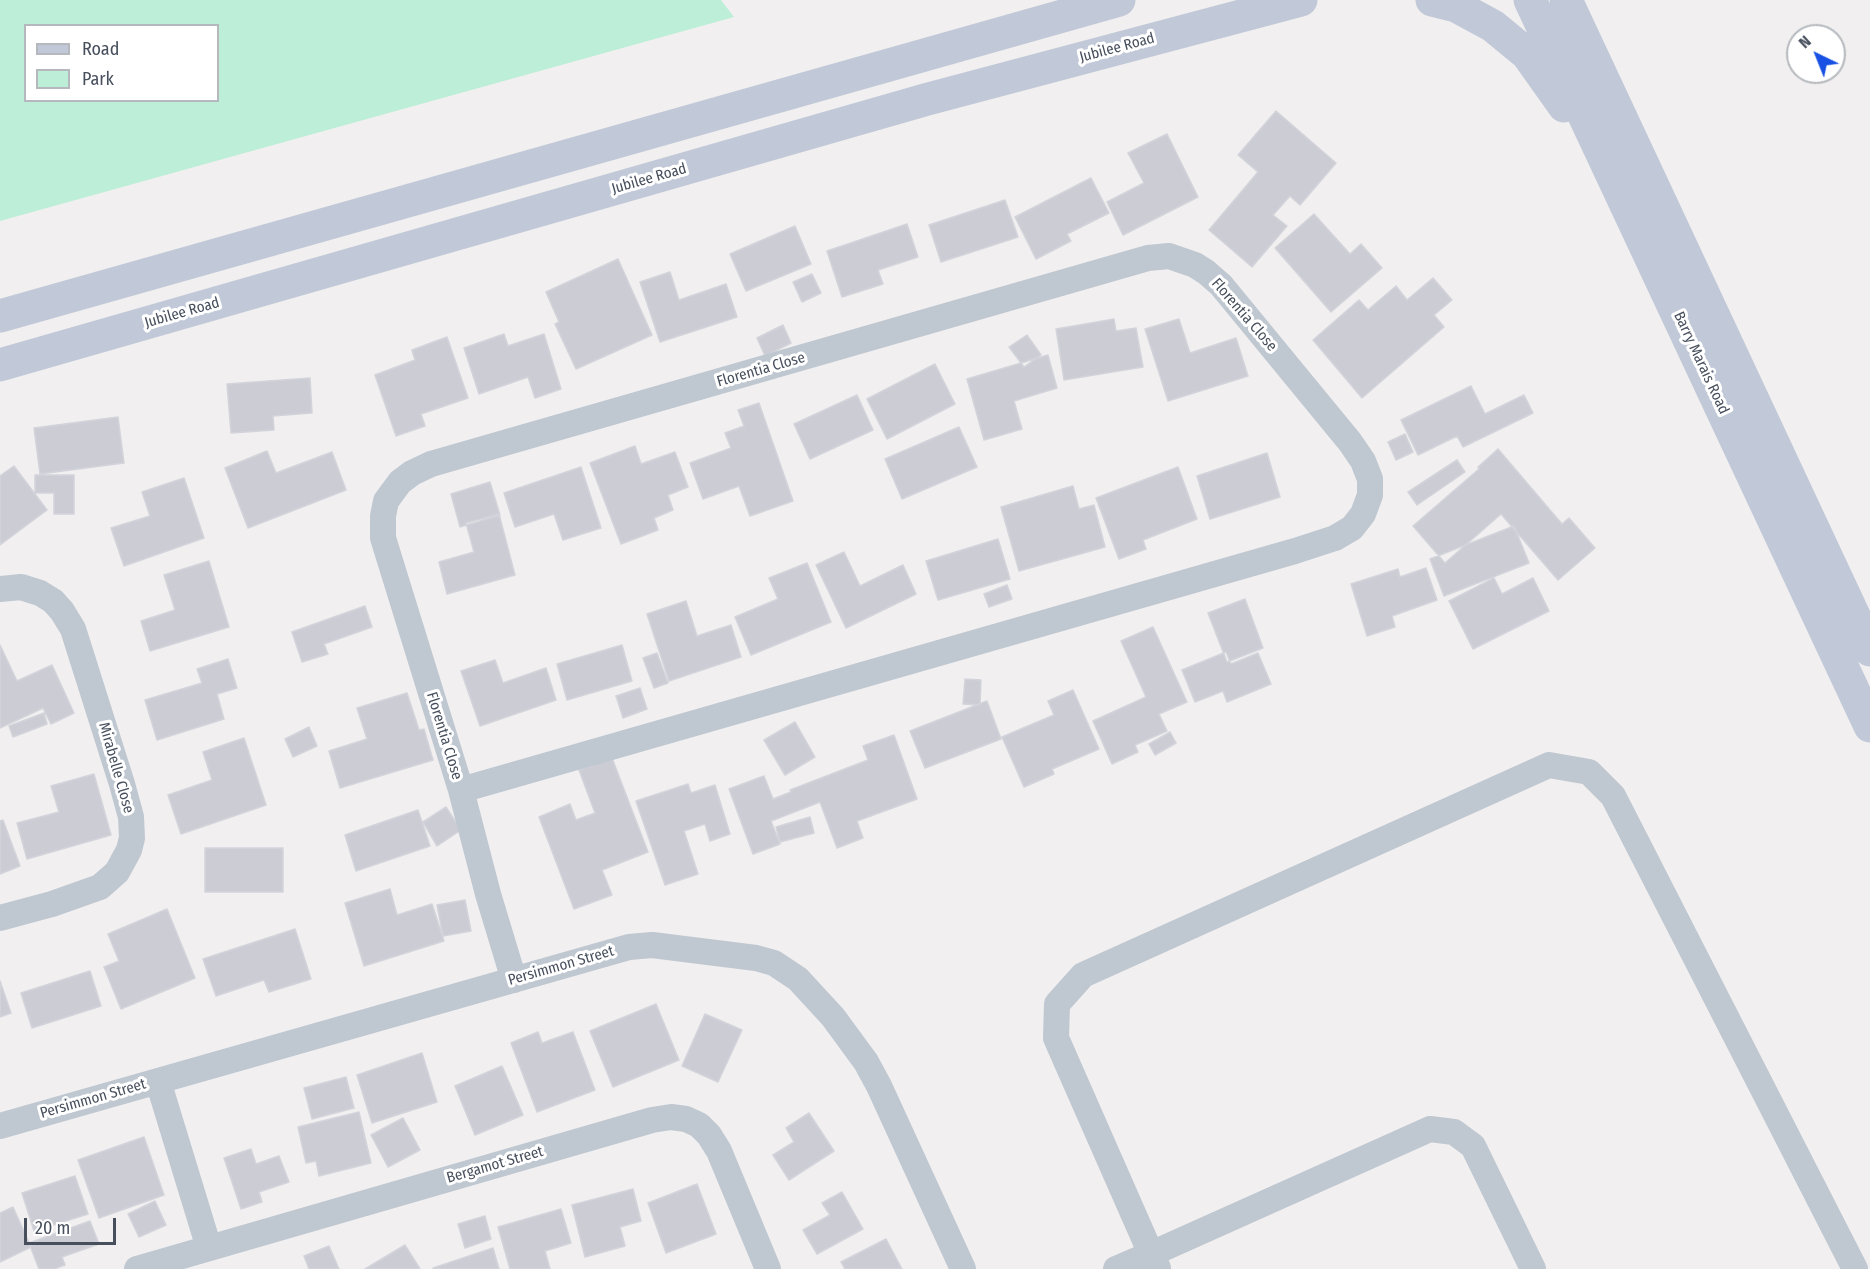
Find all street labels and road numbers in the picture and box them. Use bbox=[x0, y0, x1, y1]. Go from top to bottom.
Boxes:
street label: Jubilee Road bbox=[1077, 29, 1157, 67]
street label: Jubilee Road bbox=[609, 160, 689, 198]
street label: Florentia Close bbox=[1207, 275, 1281, 355]
street label: Jubilee Road bbox=[142, 294, 222, 332]
street label: Barry Marais Road bbox=[1669, 309, 1733, 417]
street label: Florentia Close bbox=[715, 349, 807, 391]
street label: Florentia Close bbox=[422, 690, 466, 782]
street label: Mirabelle Close bbox=[94, 720, 138, 816]
street label: Persimmon Street bbox=[506, 942, 616, 990]
street label: Persimmon Street bbox=[38, 1075, 148, 1123]
street label: Bergamot Street bbox=[445, 1143, 545, 1187]

